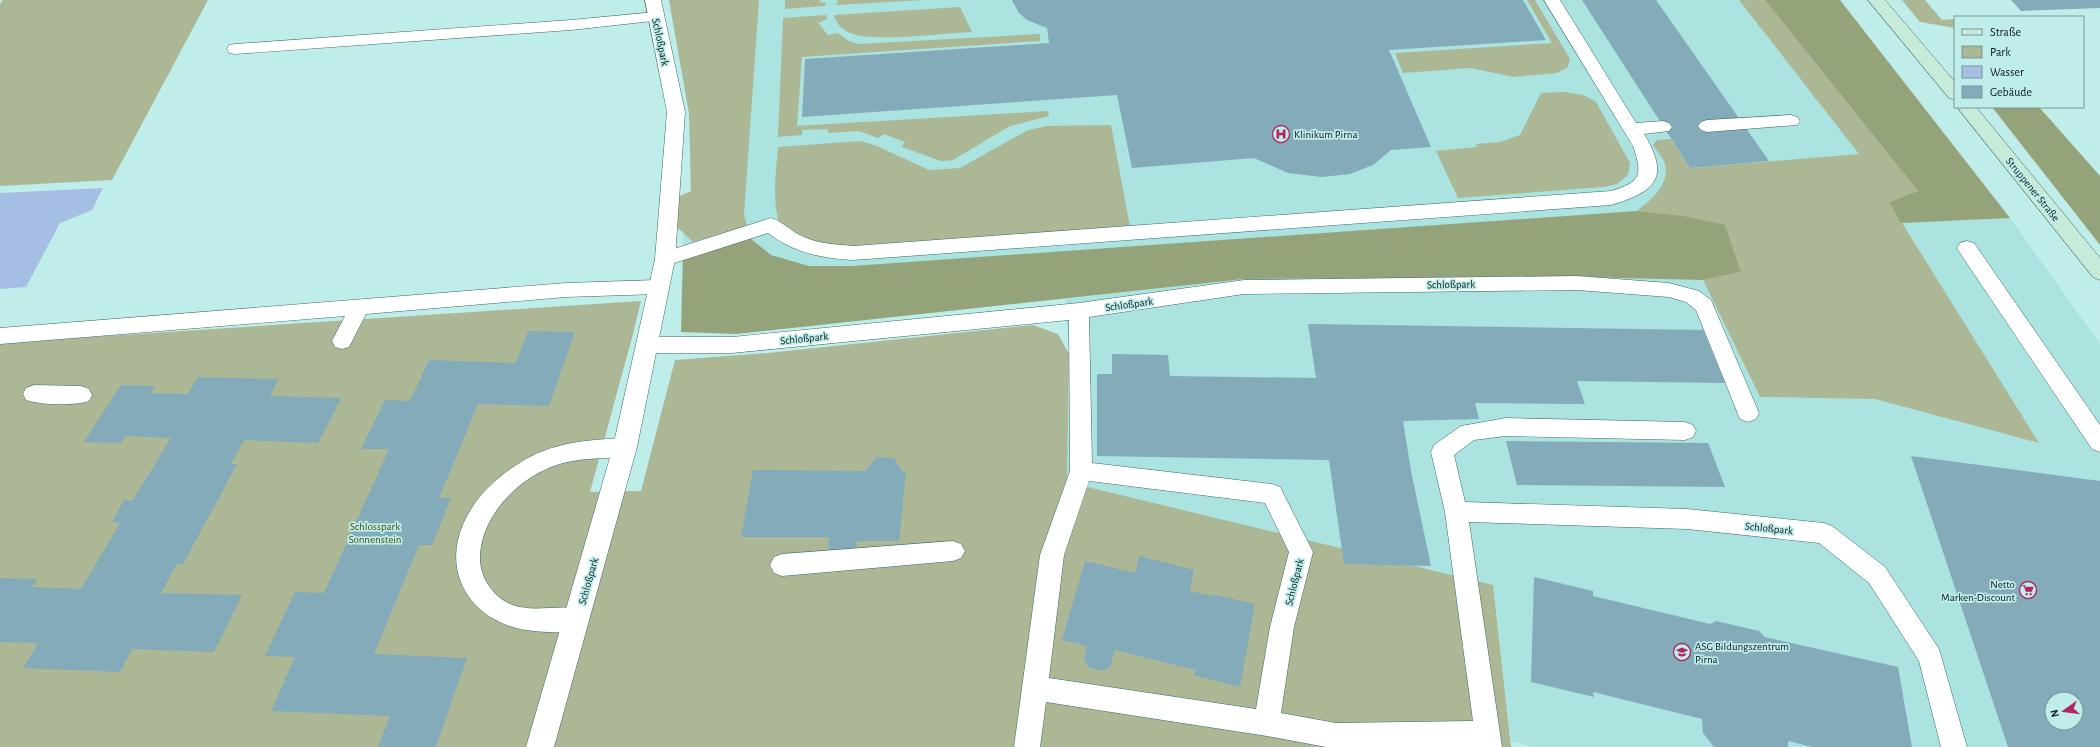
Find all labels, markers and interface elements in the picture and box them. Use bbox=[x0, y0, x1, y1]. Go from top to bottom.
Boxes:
legend bbox=[1954, 16, 2084, 108]
street label: Schloßpark bbox=[650, 17, 671, 67]
text: Straße bbox=[1990, 26, 2021, 38]
text: Park bbox=[1990, 46, 2011, 58]
text: Wasser bbox=[1990, 66, 2024, 78]
text: Gebäude bbox=[1990, 86, 2032, 98]
hospital icon: Klinikum Pirna bbox=[1271, 124, 1291, 144]
place label: Klinikum Pirna bbox=[1294, 129, 1358, 140]
street label: Struppener Straße bbox=[2004, 155, 2062, 223]
street label: Schloßpark bbox=[1427, 279, 1475, 290]
street label: Schloßpark bbox=[1104, 296, 1154, 313]
street label: Schloßpark bbox=[780, 331, 829, 346]
park label: Schlosspark Sonnenstein bbox=[348, 521, 402, 545]
street label: Schloßpark bbox=[1744, 521, 1793, 536]
street label: Schloßpark bbox=[577, 556, 600, 606]
street label: Schloßpark bbox=[1283, 557, 1306, 607]
place label: Netto Marken-Discount bbox=[1941, 579, 2015, 603]
supermarket icon: Netto Marken-Discount bbox=[2018, 580, 2038, 600]
place label: ASG Bildungszentrum Pirna bbox=[1695, 641, 1789, 665]
school or university icon: ASG Bildungszentrum Pirna bbox=[1672, 642, 1692, 662]
north arrow bbox=[2044, 691, 2084, 731]
text: N bbox=[2049, 708, 2061, 718]

